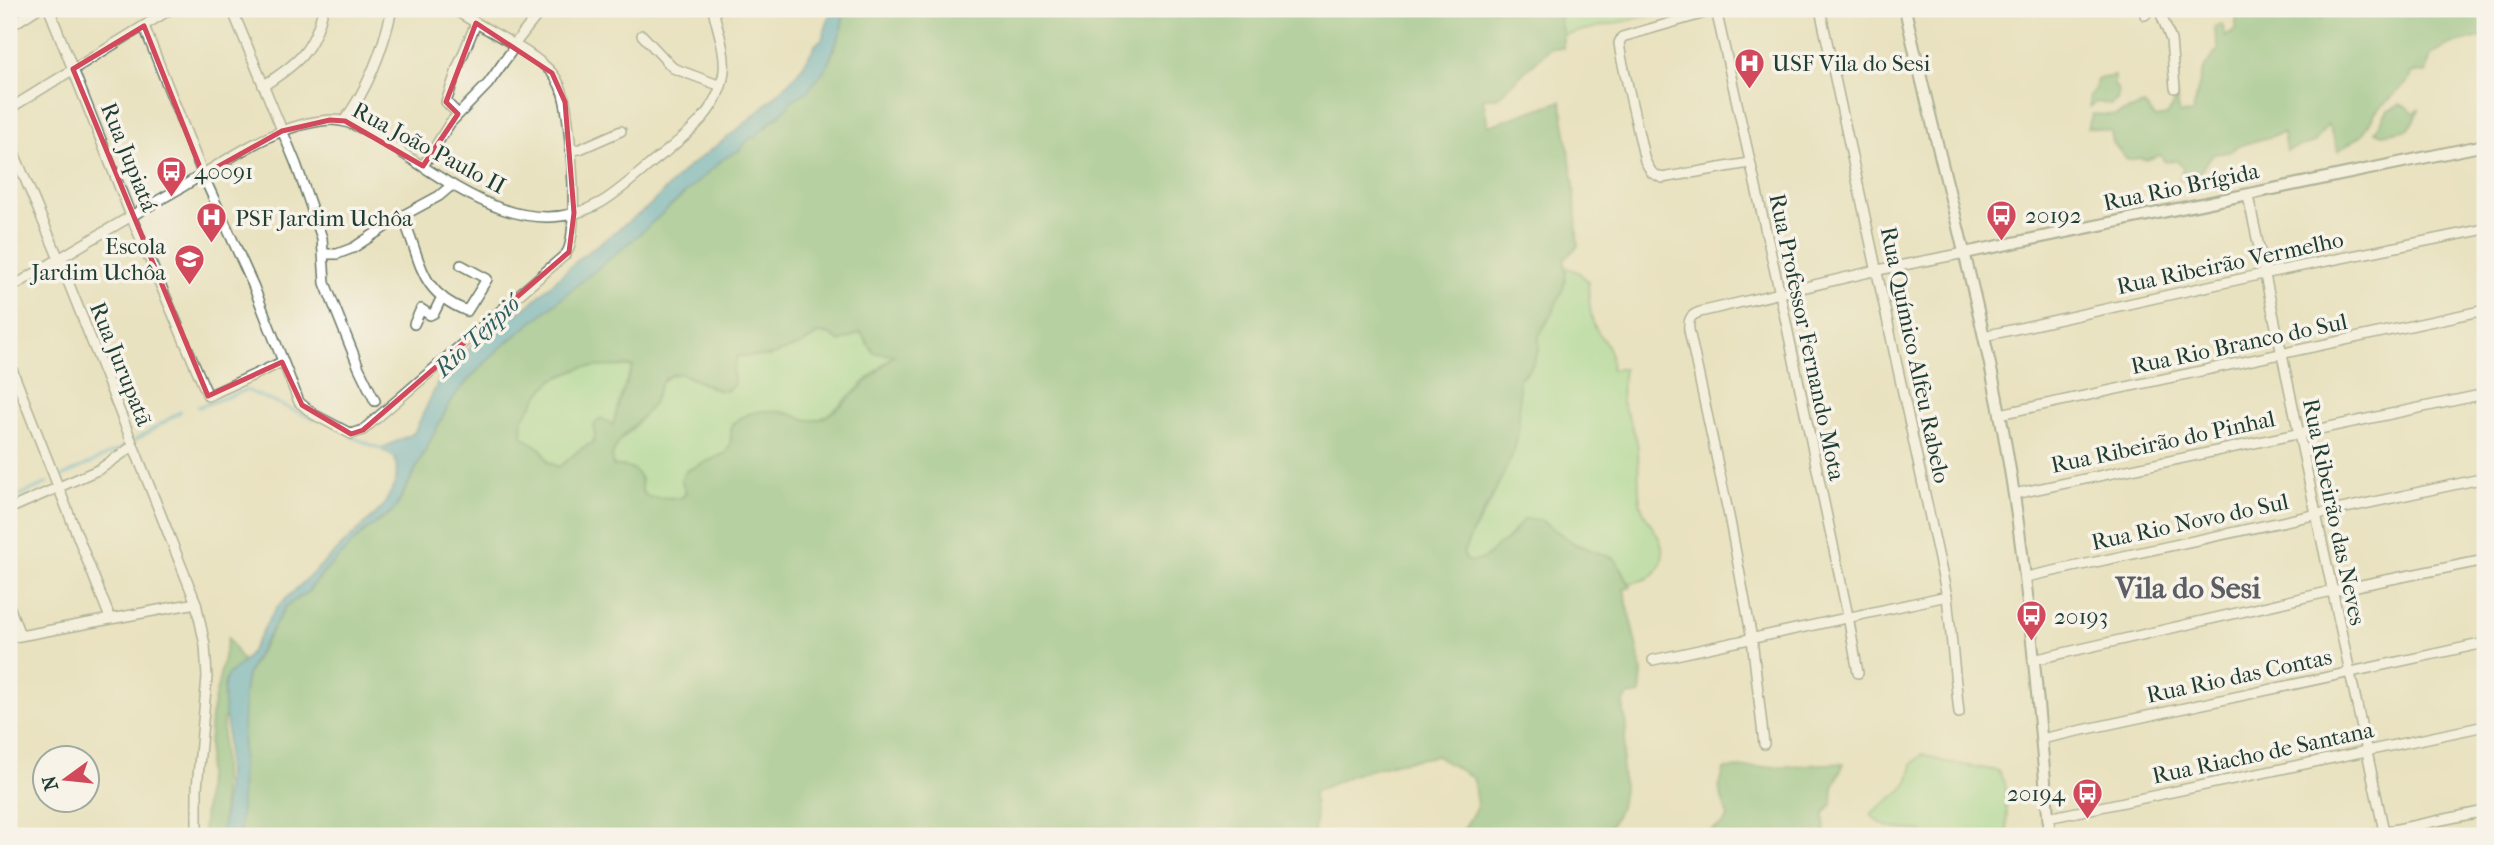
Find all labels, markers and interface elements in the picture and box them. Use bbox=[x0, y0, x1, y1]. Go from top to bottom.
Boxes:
hospital icon: USF Vila do Sesi bbox=[1732, 46, 1766, 90]
place label: USF Vila do Sesi bbox=[1772, 50, 1931, 77]
street label: Rua João Paulo II bbox=[348, 96, 510, 200]
street label: Rua Jupiatá bbox=[95, 99, 163, 216]
bus stop icon: 40091 bbox=[154, 154, 188, 198]
street label: Rua Rio Brígida bbox=[2101, 157, 2262, 217]
place label: 40091 bbox=[194, 158, 253, 185]
street label: Rua Professor Fernando Mota bbox=[1763, 191, 1851, 483]
bus stop icon: 20192 bbox=[1985, 198, 2019, 242]
hospital icon: PSF Jardim Uchôa bbox=[195, 201, 229, 245]
place label: 20192 bbox=[2025, 202, 2082, 229]
place label: PSF Jardim Uchôa bbox=[235, 205, 413, 232]
street label: Rua Químico Alfeu Rabelo bbox=[1875, 224, 1955, 486]
street label: Rua Ribeirão Vermelho bbox=[2114, 226, 2346, 300]
place label: Escola Jardim Uchôa bbox=[29, 233, 166, 286]
school or university icon: Escola Jardim Uchôa bbox=[172, 242, 206, 286]
water label: Rio Tejipió bbox=[427, 288, 527, 384]
street label: Rua Jurupatã bbox=[84, 298, 158, 430]
street label: Rua Rio Branco do Sul bbox=[2128, 308, 2350, 380]
street label: Rua Ribeirão das Neves bbox=[2297, 396, 2371, 628]
street label: Rua Ribeirão do Pinhal bbox=[2048, 405, 2278, 479]
street label: Rua Rio Novo do Sul bbox=[2089, 488, 2292, 556]
district label: Vila do Sesi bbox=[2114, 571, 2261, 606]
bus stop icon: 20193 bbox=[2014, 599, 2048, 643]
place label: 20193 bbox=[2054, 603, 2108, 630]
street label: Rua Rio das Contas bbox=[2144, 643, 2334, 709]
street label: Rua Riacho de Santana bbox=[2150, 716, 2377, 790]
north arrow bbox=[32, 744, 102, 814]
text: N bbox=[38, 773, 63, 793]
bus stop icon: 20194 bbox=[2071, 776, 2105, 820]
place label: 20194 bbox=[2007, 780, 2066, 807]

